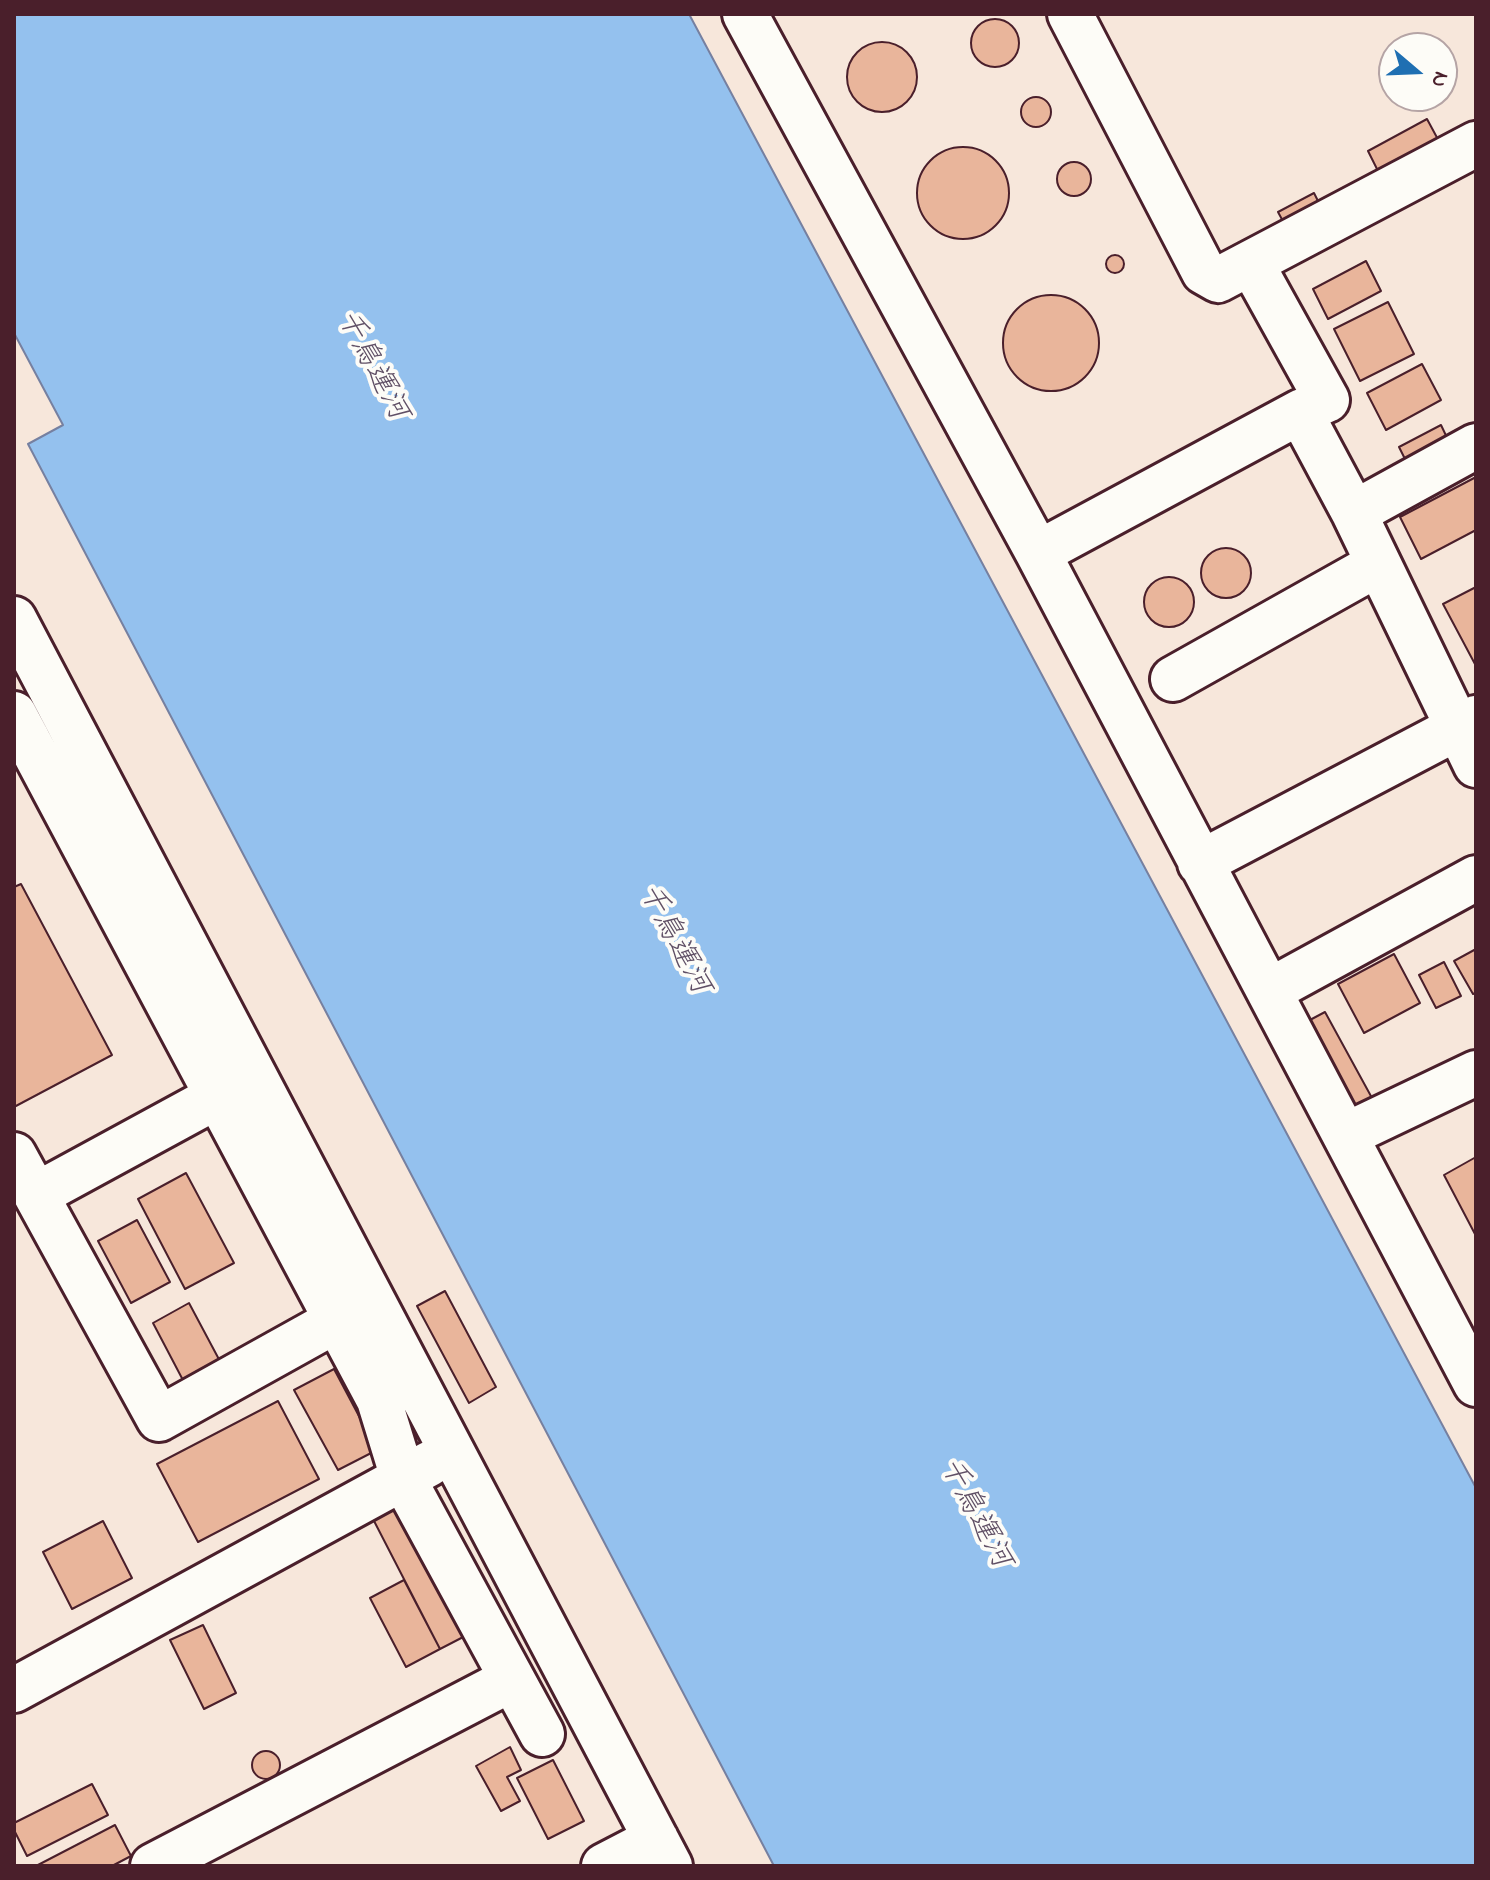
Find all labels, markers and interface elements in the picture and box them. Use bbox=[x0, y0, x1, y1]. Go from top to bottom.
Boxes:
north arrow bbox=[1378, 32, 1458, 112]
text: N bbox=[1421, 67, 1456, 91]
water label: 千鳥運河 bbox=[326, 305, 414, 427]
water label: 千鳥運河 bbox=[628, 879, 716, 1001]
water label: 千鳥運河 bbox=[929, 1453, 1017, 1575]

